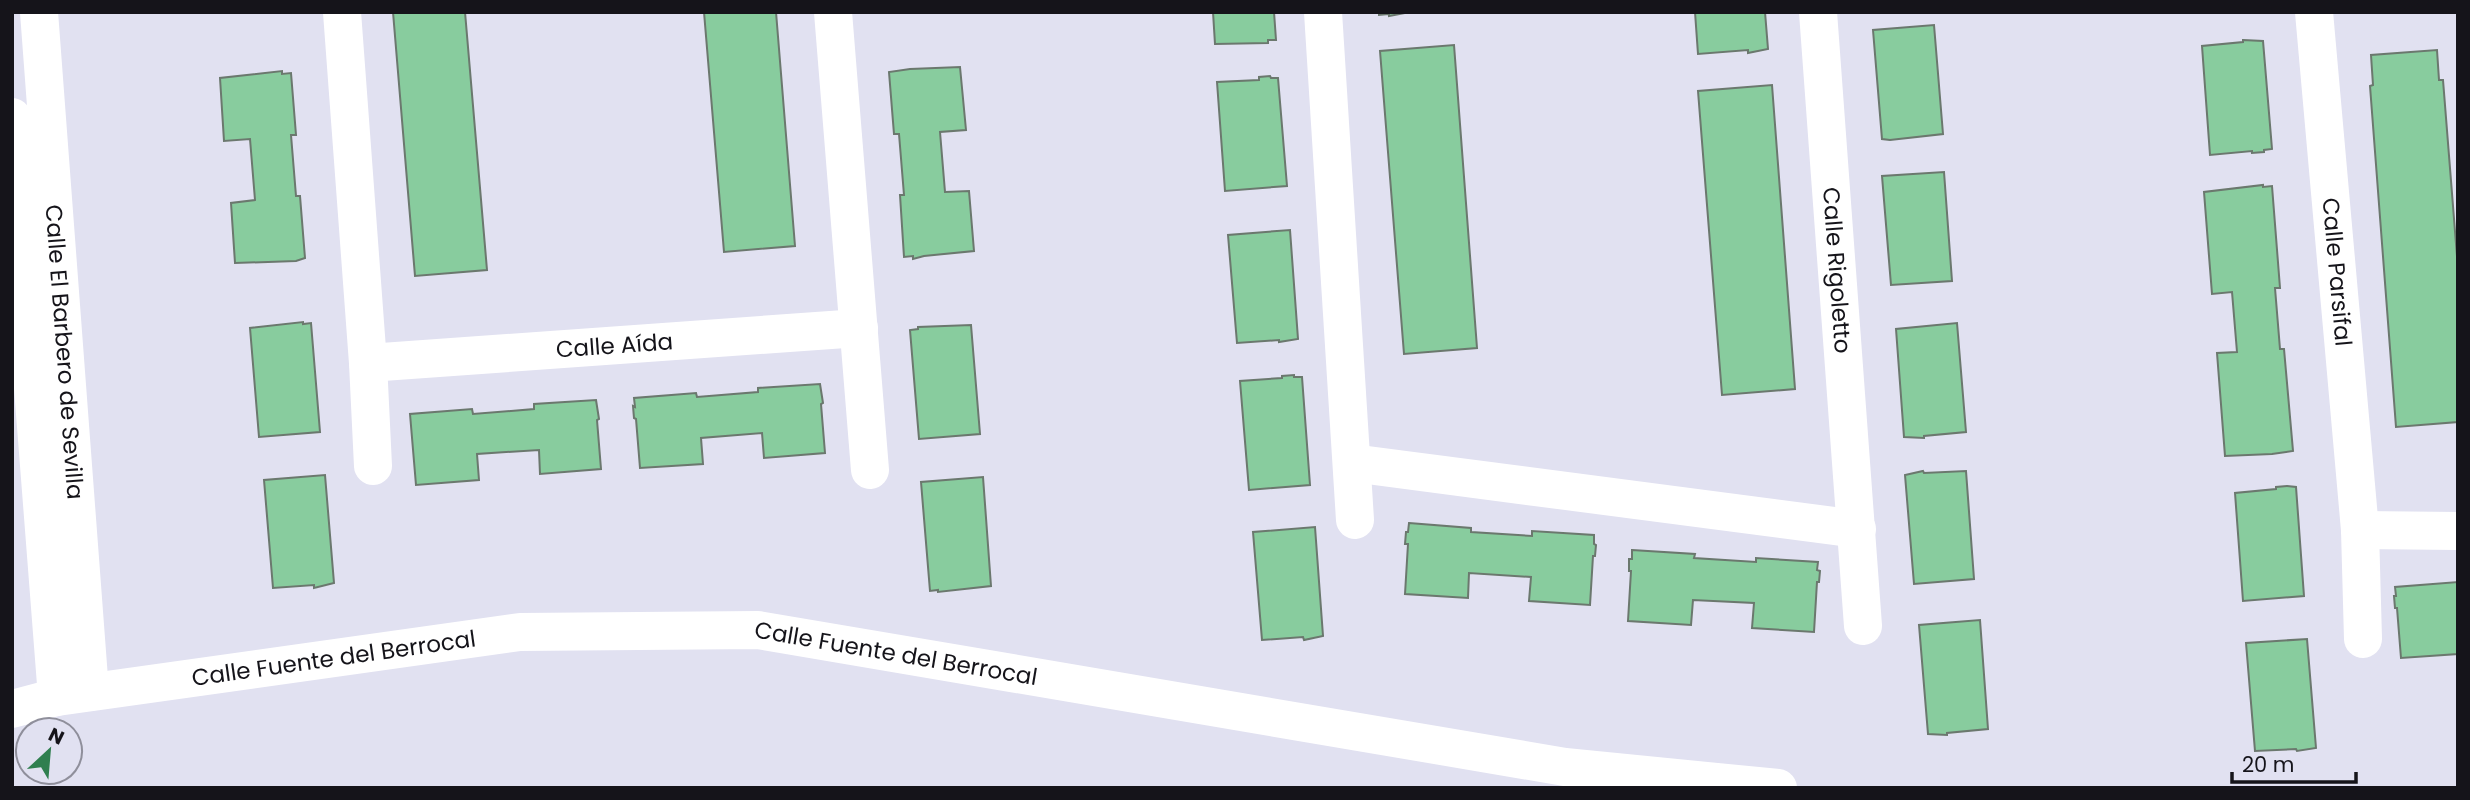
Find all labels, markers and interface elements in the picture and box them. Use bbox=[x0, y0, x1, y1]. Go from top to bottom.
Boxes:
street label: Calle Rigoletto bbox=[1815, 186, 1859, 354]
street label: Calle Parsifal bbox=[2315, 196, 2360, 348]
street label: Calle El Barbero de Sevilla bbox=[37, 203, 92, 501]
street label: Calle Aída bbox=[555, 325, 674, 366]
street label: Calle Fuente del Berrocal bbox=[752, 614, 1040, 693]
street label: Calle Fuente del Berrocal bbox=[190, 622, 478, 694]
north arrow bbox=[14, 716, 84, 786]
text: N bbox=[44, 721, 69, 751]
scale bar bbox=[2232, 740, 2356, 784]
text: 20 m bbox=[2242, 750, 2295, 779]

